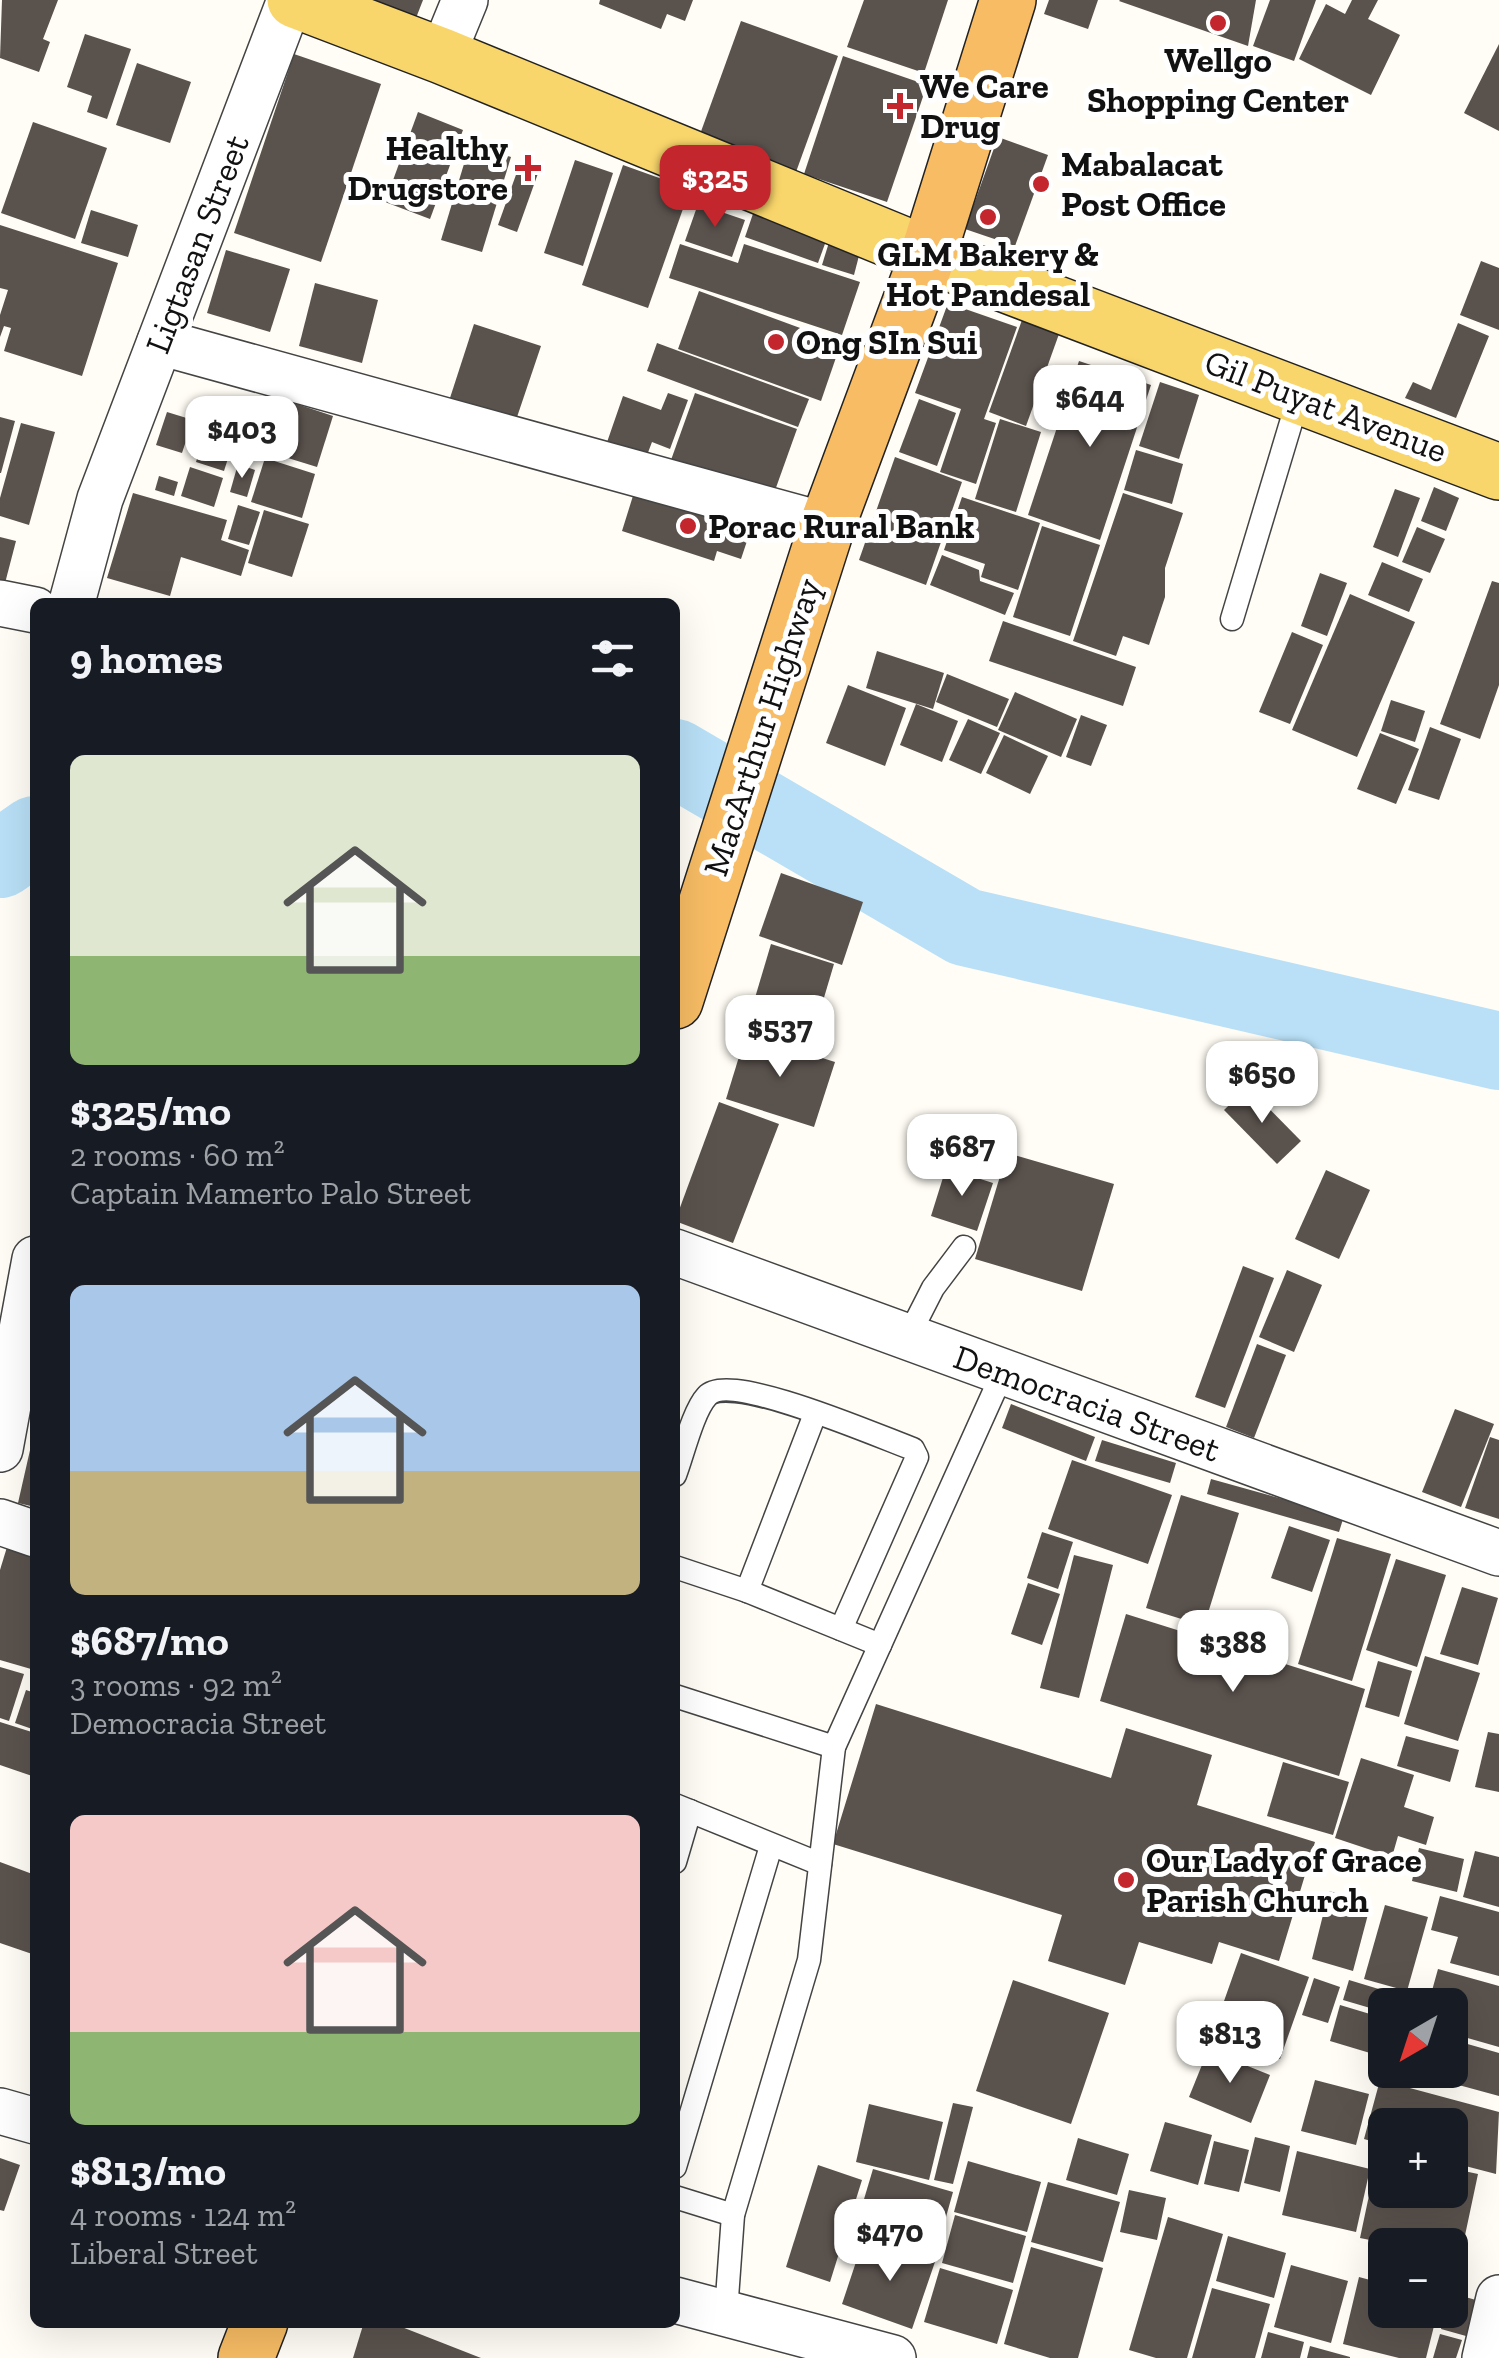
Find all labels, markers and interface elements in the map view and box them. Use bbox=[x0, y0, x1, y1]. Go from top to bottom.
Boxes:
marker: Wellgo Shopping Center bbox=[1207, 12, 1229, 34]
place label: Wellgo Shopping Center bbox=[1087, 39, 1349, 121]
place label: We Care Drug bbox=[920, 65, 1049, 147]
marker: We Care Drug bbox=[889, 95, 911, 117]
place label: Healthy Drugstore bbox=[347, 127, 508, 209]
street label: Ligtasan Street bbox=[136, 129, 258, 359]
place label: Mabalacat Post Office bbox=[1061, 143, 1226, 225]
pin: $325 bbox=[656, 145, 774, 230]
marker: Healthy Drugstore bbox=[517, 157, 539, 179]
text: $325 bbox=[682, 158, 748, 196]
marker: Mabalacat Post Office bbox=[1030, 173, 1052, 195]
marker: GLM Bakery & Hot Pandesal bbox=[977, 206, 999, 228]
place label: GLM Bakery & Hot Pandesal bbox=[877, 233, 1099, 315]
place label: Ong SIn Sui bbox=[796, 321, 977, 363]
marker: Ong SIn Sui bbox=[765, 331, 787, 353]
street label: Gil Puyat Avenue bbox=[1199, 341, 1453, 471]
pin: $644 bbox=[1031, 365, 1149, 450]
text: $644 bbox=[1055, 378, 1125, 416]
pin: $403 bbox=[183, 396, 301, 481]
text: $403 bbox=[207, 409, 277, 447]
place label: Porac Rural Bank bbox=[708, 505, 975, 547]
marker: Porac Rural Bank bbox=[677, 515, 699, 537]
street label: MacArthur Highway bbox=[694, 573, 830, 881]
icon: filters bbox=[585, 631, 640, 686]
text: 9 homes bbox=[70, 633, 223, 684]
icon: home bbox=[265, 820, 445, 1000]
pin: $537 bbox=[721, 995, 839, 1080]
text: $537 bbox=[747, 1008, 813, 1046]
pin: $650 bbox=[1203, 1041, 1321, 1126]
text: $650 bbox=[1228, 1054, 1296, 1092]
text: $325/mo bbox=[70, 1085, 231, 1136]
pin: $687 bbox=[903, 1114, 1021, 1199]
text: $687 bbox=[929, 1127, 995, 1165]
text: 2 rooms · 60 m² bbox=[70, 1136, 285, 1174]
text: Captain Mamerto Palo Street bbox=[70, 1174, 471, 1212]
street label: Democracia Street bbox=[948, 1335, 1226, 1471]
icon: home bbox=[265, 1350, 445, 1530]
pin: $388 bbox=[1174, 1610, 1292, 1695]
text: $687/mo bbox=[70, 1615, 229, 1666]
text: $388 bbox=[1199, 1623, 1267, 1661]
text: 3 rooms · 92 m² bbox=[70, 1666, 282, 1704]
text: Democracia Street bbox=[70, 1704, 326, 1742]
place label: Our Lady of Grace Parish Church bbox=[1146, 1839, 1422, 1921]
marker: Our Lady of Grace Parish Church bbox=[1115, 1869, 1137, 1891]
icon: home bbox=[265, 1880, 445, 2060]
north arrow bbox=[1368, 1988, 1468, 2088]
map controls bbox=[1368, 1988, 1468, 2328]
pin: $813 bbox=[1171, 2001, 1289, 2086]
text: $813 bbox=[1199, 2014, 1261, 2052]
button: + bbox=[1368, 2108, 1468, 2208]
text: $813/mo bbox=[70, 2145, 226, 2196]
text: 4 rooms · 124 m² bbox=[70, 2196, 296, 2234]
pin: $470 bbox=[831, 2199, 949, 2284]
text: $470 bbox=[856, 2212, 924, 2250]
button: − bbox=[1368, 2228, 1468, 2328]
text: Liberal Street bbox=[70, 2234, 258, 2272]

